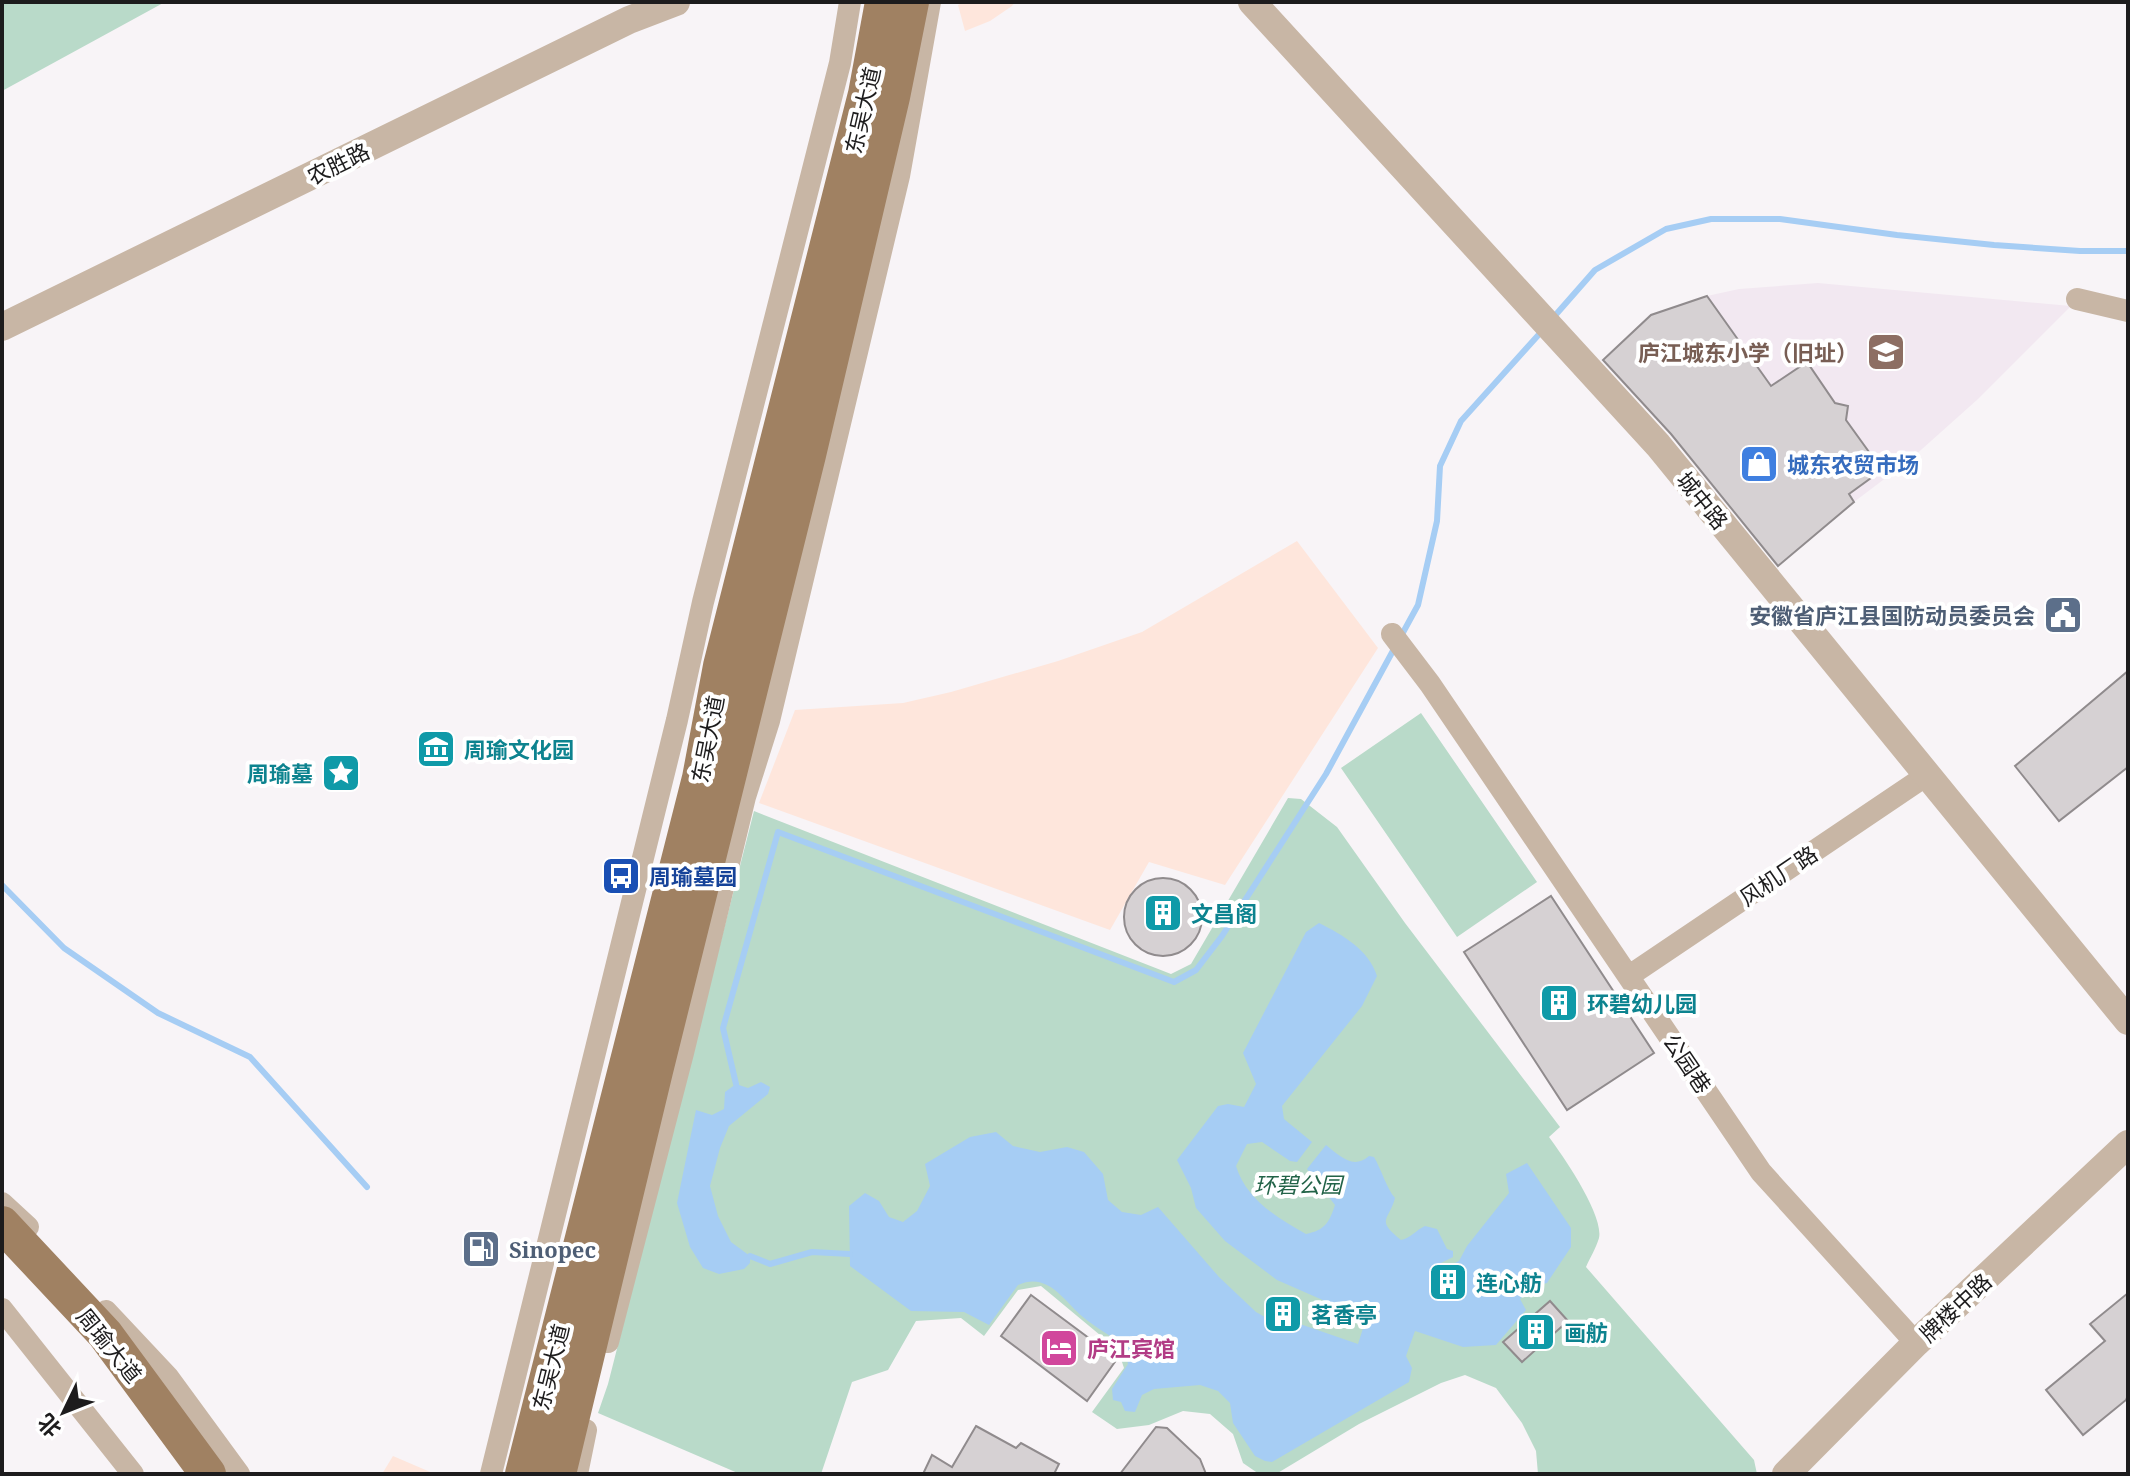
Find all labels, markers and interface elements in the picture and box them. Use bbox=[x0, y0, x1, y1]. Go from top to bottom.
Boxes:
street label: 东吴大道 bbox=[837, 64, 887, 156]
street label: 农胜路 bbox=[302, 135, 374, 191]
school or university icon: 庐江城东小学（旧址） bbox=[1865, 331, 1907, 373]
place label: 庐江城东小学（旧址） bbox=[1638, 337, 1858, 367]
shop icon: 城东农贸市场 bbox=[1738, 443, 1780, 485]
place label: 城东农贸市场 bbox=[1787, 449, 1919, 479]
street label: 城中路 bbox=[1671, 465, 1735, 535]
public building icon: 安徽省庐江县国防动员委员会 bbox=[2042, 594, 2084, 636]
place label: 安徽省庐江县国防动员委员会 bbox=[1749, 600, 2035, 630]
street label: 东吴大道 bbox=[684, 693, 730, 785]
museum icon: 周瑜文化园 bbox=[415, 728, 457, 770]
place label: 周瑜文化园 bbox=[464, 734, 574, 764]
place icon: 周瑜墓 bbox=[320, 752, 362, 794]
place label: 周瑜墓 bbox=[247, 758, 313, 788]
street label: 风机厂路 bbox=[1733, 838, 1823, 912]
bus stop icon: 周瑜墓园 bbox=[600, 855, 642, 897]
place label: 周瑜墓园 bbox=[649, 861, 737, 891]
building icon: 文昌阁 bbox=[1142, 892, 1184, 934]
place label: 文昌阁 bbox=[1191, 898, 1257, 928]
building icon: 环碧幼儿园 bbox=[1538, 982, 1580, 1024]
place label: 环碧幼儿园 bbox=[1587, 988, 1697, 1018]
street label: 公园巷 bbox=[1657, 1027, 1719, 1099]
park label: 环碧公园 bbox=[1254, 1169, 1345, 1199]
fuel station icon: Sinopec bbox=[460, 1228, 502, 1270]
place label: Sinopec bbox=[509, 1234, 596, 1264]
building icon: 连心舫 bbox=[1427, 1261, 1469, 1303]
street label: 牌楼中路 bbox=[1913, 1266, 1997, 1348]
place label: 连心舫 bbox=[1476, 1267, 1542, 1297]
building icon: 茗香亭 bbox=[1262, 1293, 1304, 1335]
place label: 茗香亭 bbox=[1311, 1299, 1377, 1329]
street label: 周瑜大道 bbox=[71, 1301, 149, 1389]
building icon: 画舫 bbox=[1515, 1311, 1557, 1353]
place label: 画舫 bbox=[1564, 1317, 1608, 1347]
street label: 东吴大道 bbox=[525, 1321, 575, 1413]
hotel icon: 庐江宾馆 bbox=[1038, 1327, 1080, 1369]
place label: 庐江宾馆 bbox=[1087, 1333, 1175, 1363]
north arrow bbox=[24, 1372, 104, 1452]
text: 北 bbox=[30, 1408, 67, 1445]

